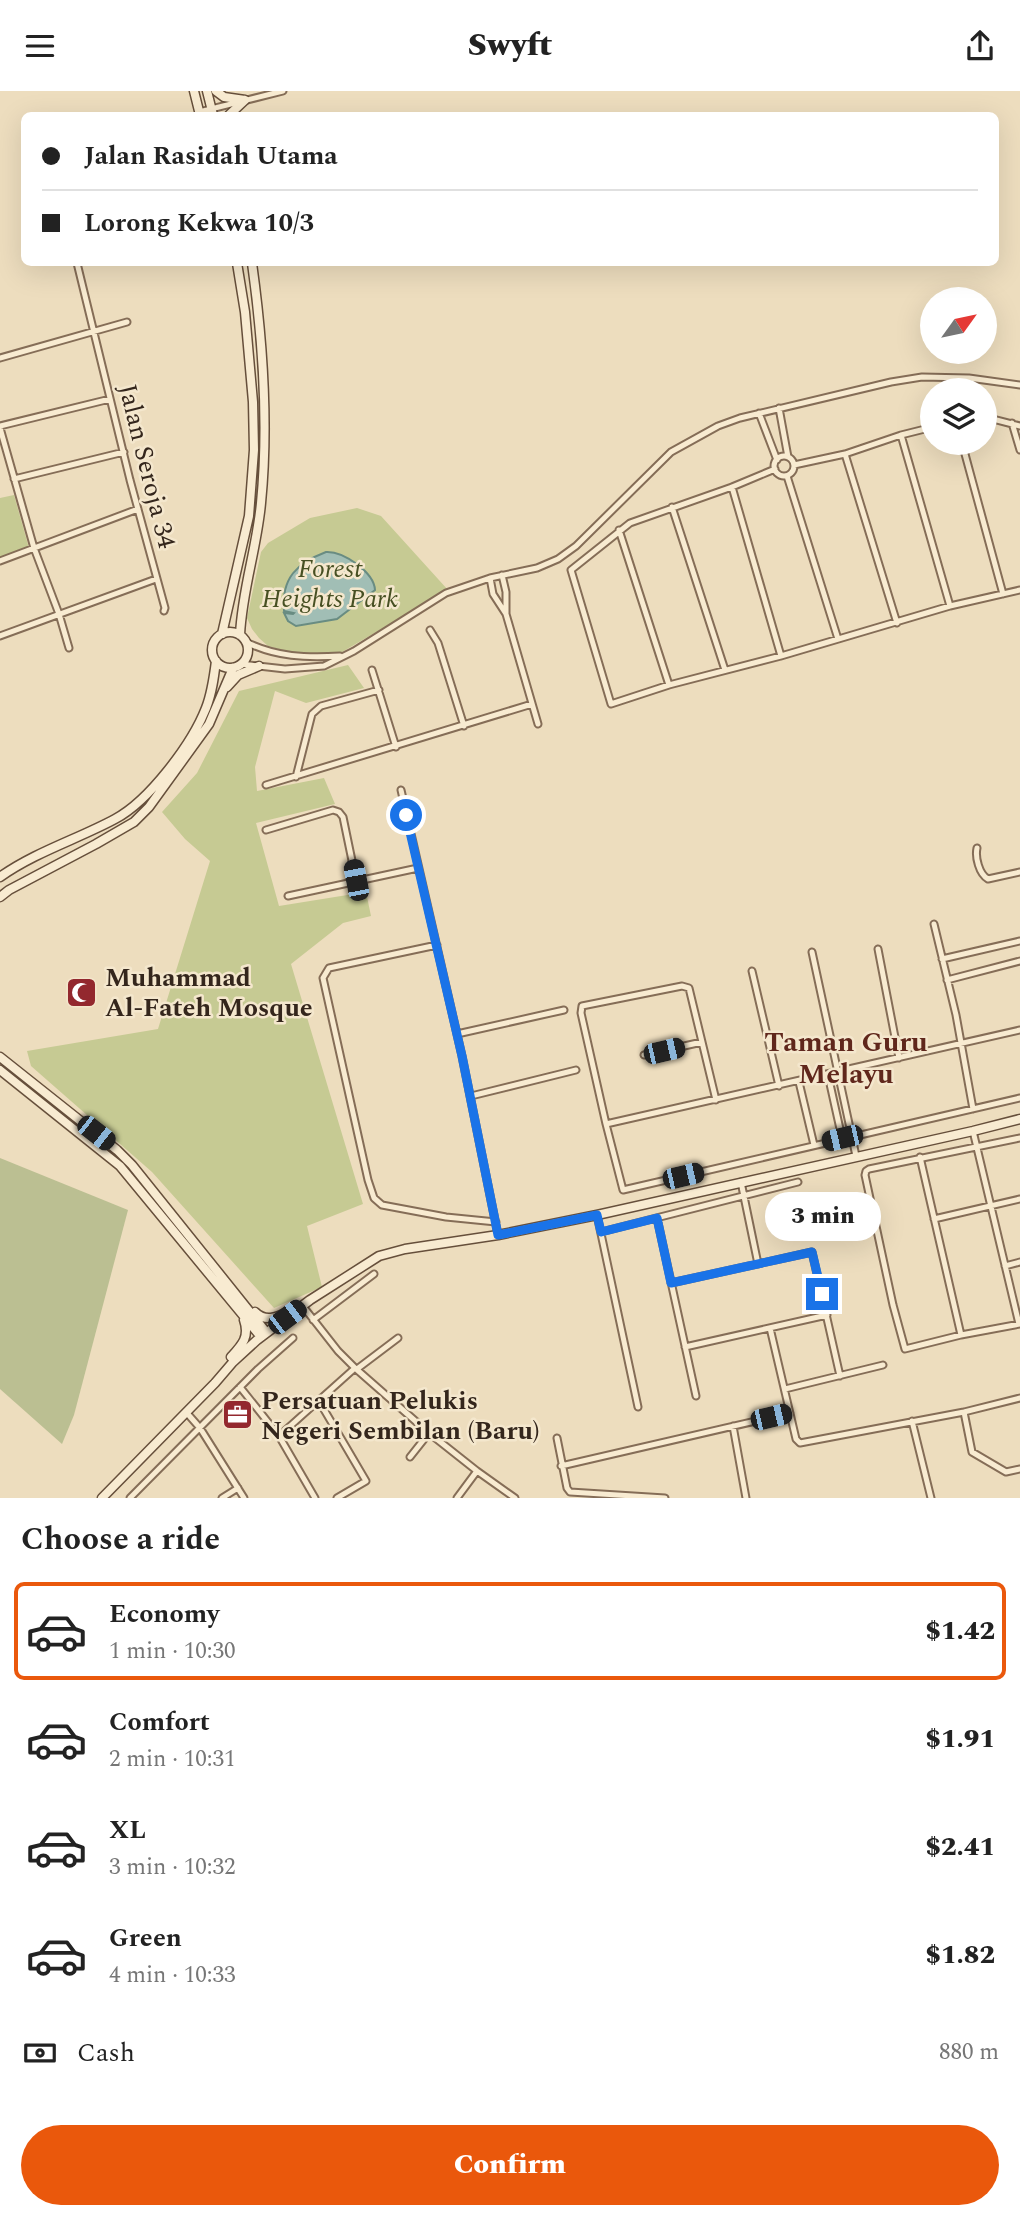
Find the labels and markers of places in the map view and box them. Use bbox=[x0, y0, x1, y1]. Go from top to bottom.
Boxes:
place label: Muhammad Al-Fateh Mosque bbox=[105, 958, 313, 1028]
mosque icon: Muhammad Al-Fateh Mosque bbox=[65, 975, 99, 1009]
place label: Persatuan Pelukis Negeri Sembilan (Baru) bbox=[261, 1381, 540, 1451]
office icon: Persatuan Pelukis Negeri Sembilan (Baru) bbox=[221, 1398, 255, 1432]

